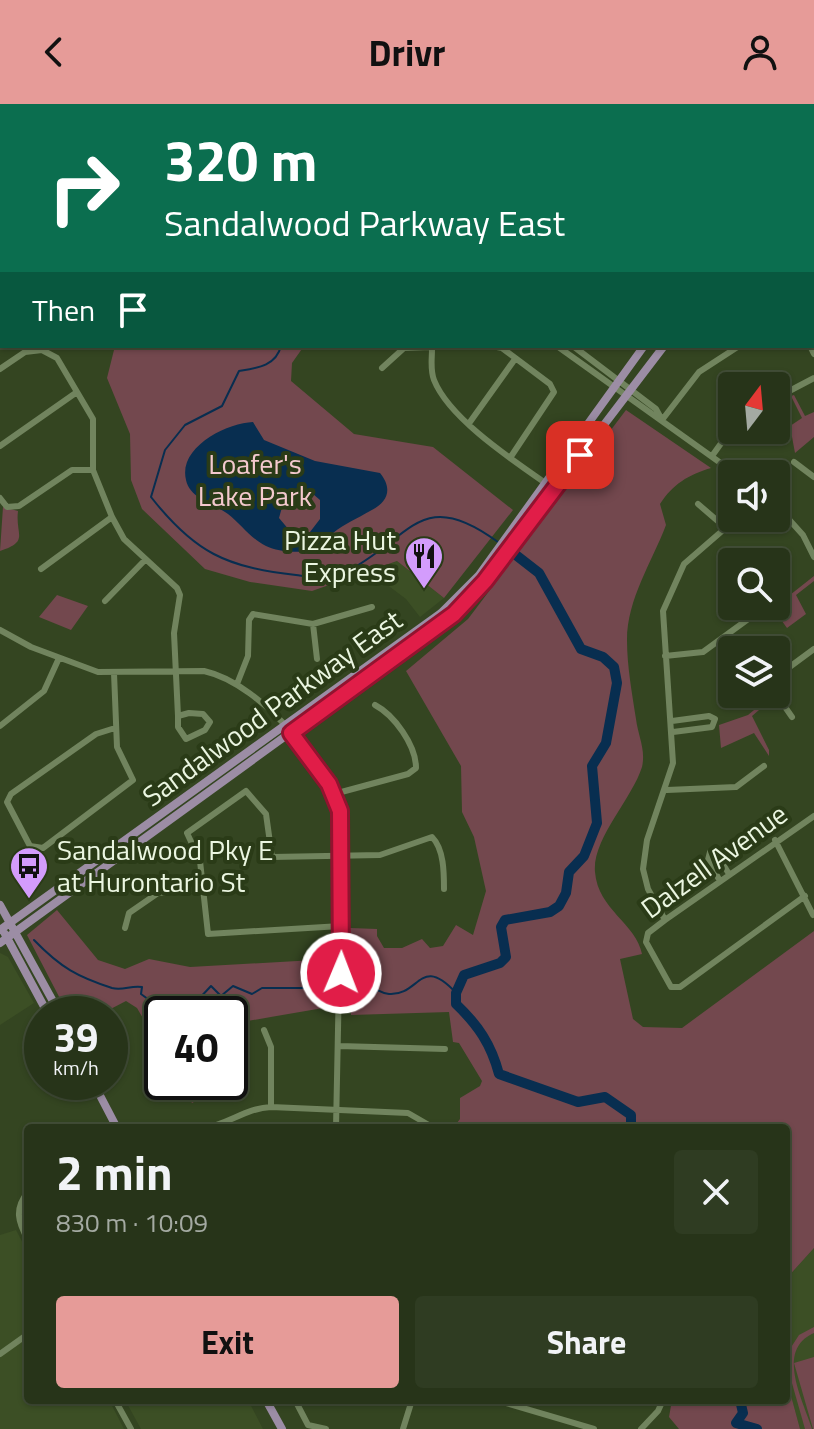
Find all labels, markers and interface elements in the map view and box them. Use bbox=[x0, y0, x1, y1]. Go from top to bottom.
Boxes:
text: Drivr bbox=[369, 25, 445, 80]
icon: back bbox=[32, 30, 76, 74]
icon: person bbox=[738, 30, 782, 74]
text: 320 m bbox=[164, 118, 317, 203]
icon: right bbox=[32, 136, 136, 240]
text: Sandalwood Parkway East bbox=[164, 195, 565, 250]
text: Then bbox=[32, 287, 95, 333]
icon: arrive bbox=[111, 288, 155, 332]
north arrow bbox=[718, 372, 790, 444]
map controls bbox=[718, 372, 790, 708]
pin bbox=[546, 421, 614, 489]
icon: arrive bbox=[558, 433, 602, 477]
park label: Loafer's Lake Park bbox=[198, 442, 312, 517]
button: sound bbox=[718, 460, 790, 532]
place label: Pizza Hut Express bbox=[284, 518, 396, 593]
restaurant icon: Pizza Hut Express bbox=[403, 535, 445, 590]
button: search bbox=[718, 548, 790, 620]
street label: Sandalwood Parkway East bbox=[133, 598, 411, 817]
button: layers bbox=[718, 636, 790, 708]
street label: Dalzell Avenue bbox=[631, 793, 796, 929]
place label: Sandalwood Pky E at Hurontario St bbox=[57, 828, 273, 903]
bus stop icon: Sandalwood Pky E at Hurontario St bbox=[8, 845, 50, 900]
position arrow bbox=[299, 931, 383, 1015]
speed limit sign: 40 bbox=[144, 996, 248, 1100]
text: 39 bbox=[54, 1007, 98, 1068]
text: km/h bbox=[53, 1052, 99, 1083]
text: 2 min bbox=[56, 1136, 173, 1209]
button: close bbox=[674, 1150, 758, 1234]
text: 830 m · 10:09 bbox=[56, 1203, 208, 1242]
button: Exit bbox=[56, 1296, 399, 1388]
button: Share bbox=[415, 1296, 758, 1388]

